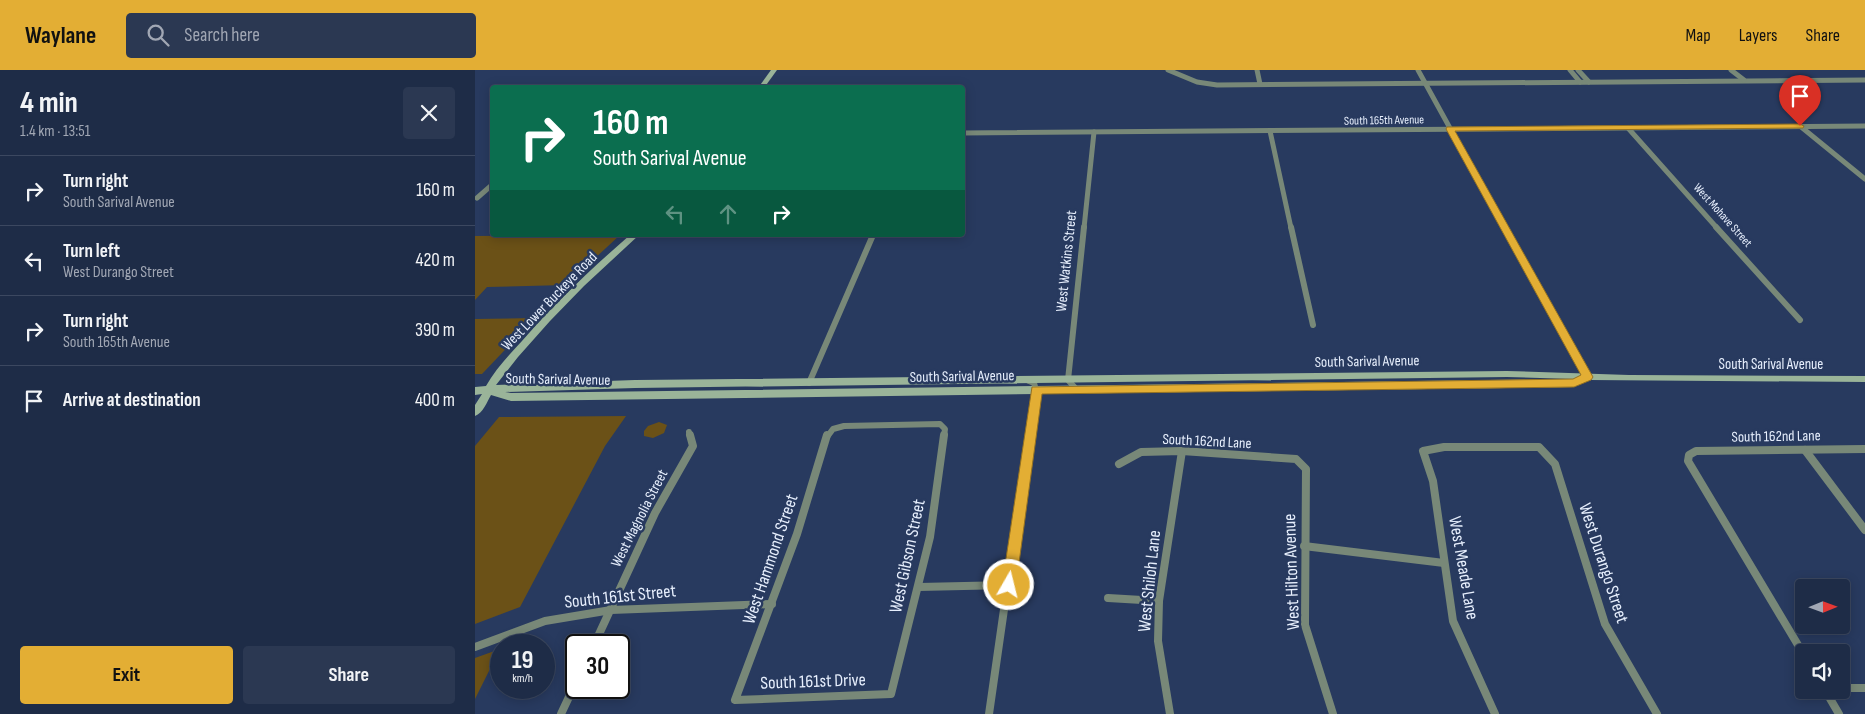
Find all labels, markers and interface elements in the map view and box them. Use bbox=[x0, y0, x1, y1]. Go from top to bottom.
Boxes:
search box bbox=[126, 13, 476, 58]
text: Waylane bbox=[25, 21, 96, 50]
icon: search bbox=[144, 21, 172, 49]
text: Search here bbox=[184, 24, 260, 47]
text: Map bbox=[1686, 25, 1711, 46]
text: Layers bbox=[1739, 25, 1778, 46]
text: Share bbox=[1806, 25, 1840, 46]
pin bbox=[1779, 75, 1821, 126]
icon: arrive bbox=[1786, 82, 1814, 110]
text: 4 min bbox=[20, 85, 78, 121]
button: close bbox=[403, 87, 455, 139]
text: 160 m bbox=[593, 102, 669, 145]
icon: right bbox=[510, 105, 575, 170]
street label: South 165th Avenue bbox=[1344, 112, 1424, 129]
text: 1.4 km · 13:51 bbox=[20, 122, 90, 141]
text: South Sarival Avenue bbox=[593, 145, 747, 172]
text: Turn right bbox=[63, 170, 128, 193]
icon: right bbox=[20, 177, 48, 205]
text: 160 m bbox=[416, 179, 455, 202]
street label: West Mohave Street bbox=[1690, 180, 1755, 251]
text: South Sarival Avenue bbox=[63, 193, 175, 212]
icon: left bbox=[661, 200, 689, 228]
icon: ahead bbox=[714, 200, 742, 228]
icon: right bbox=[767, 200, 795, 228]
street label: West Watkins Street bbox=[1052, 209, 1081, 313]
text: Turn left bbox=[63, 240, 120, 263]
icon: left bbox=[20, 247, 48, 275]
street label: West Lower Buckeye Road bbox=[497, 248, 601, 355]
text: 420 m bbox=[415, 249, 455, 272]
text: West Durango Street bbox=[63, 263, 174, 282]
text: Turn right bbox=[63, 310, 128, 333]
icon: right bbox=[20, 317, 48, 345]
text: 390 m bbox=[415, 319, 455, 342]
text: South 165th Avenue bbox=[63, 333, 170, 352]
street label: South Sarival Avenue bbox=[1314, 351, 1420, 372]
street label: South Sarival Avenue bbox=[1719, 355, 1823, 374]
street label: South Sarival Avenue bbox=[909, 366, 1015, 387]
street label: South Sarival Avenue bbox=[505, 369, 611, 390]
icon: arrive bbox=[20, 387, 48, 415]
text: Arrive at destination bbox=[63, 389, 201, 412]
text: 400 m bbox=[415, 389, 455, 412]
street label: South 162nd Lane bbox=[1731, 426, 1821, 447]
street label: South 162nd Lane bbox=[1162, 430, 1252, 453]
street label: West Magnolia Street bbox=[607, 466, 672, 570]
street label: West Hammond Street bbox=[738, 491, 803, 627]
street label: West Gibson Street bbox=[885, 497, 930, 615]
street label: West Durango Street bbox=[1574, 501, 1633, 626]
street label: West Hilton Avenue bbox=[1279, 513, 1304, 631]
street label: West Meade Lane bbox=[1444, 515, 1483, 621]
street label: West Shiloh Lane bbox=[1134, 529, 1165, 633]
position arrow bbox=[982, 558, 1034, 610]
north arrow bbox=[1795, 579, 1850, 634]
map controls bbox=[1795, 579, 1850, 699]
street label: South 161st Street bbox=[563, 580, 677, 613]
speed limit sign: 30 bbox=[565, 634, 630, 699]
button: sound bbox=[1795, 644, 1850, 699]
text: 19 bbox=[512, 645, 533, 676]
button: Exit bbox=[20, 646, 233, 704]
button: Share bbox=[243, 646, 455, 704]
street label: South 161st Drive bbox=[760, 669, 866, 694]
text: km/h bbox=[512, 671, 533, 686]

